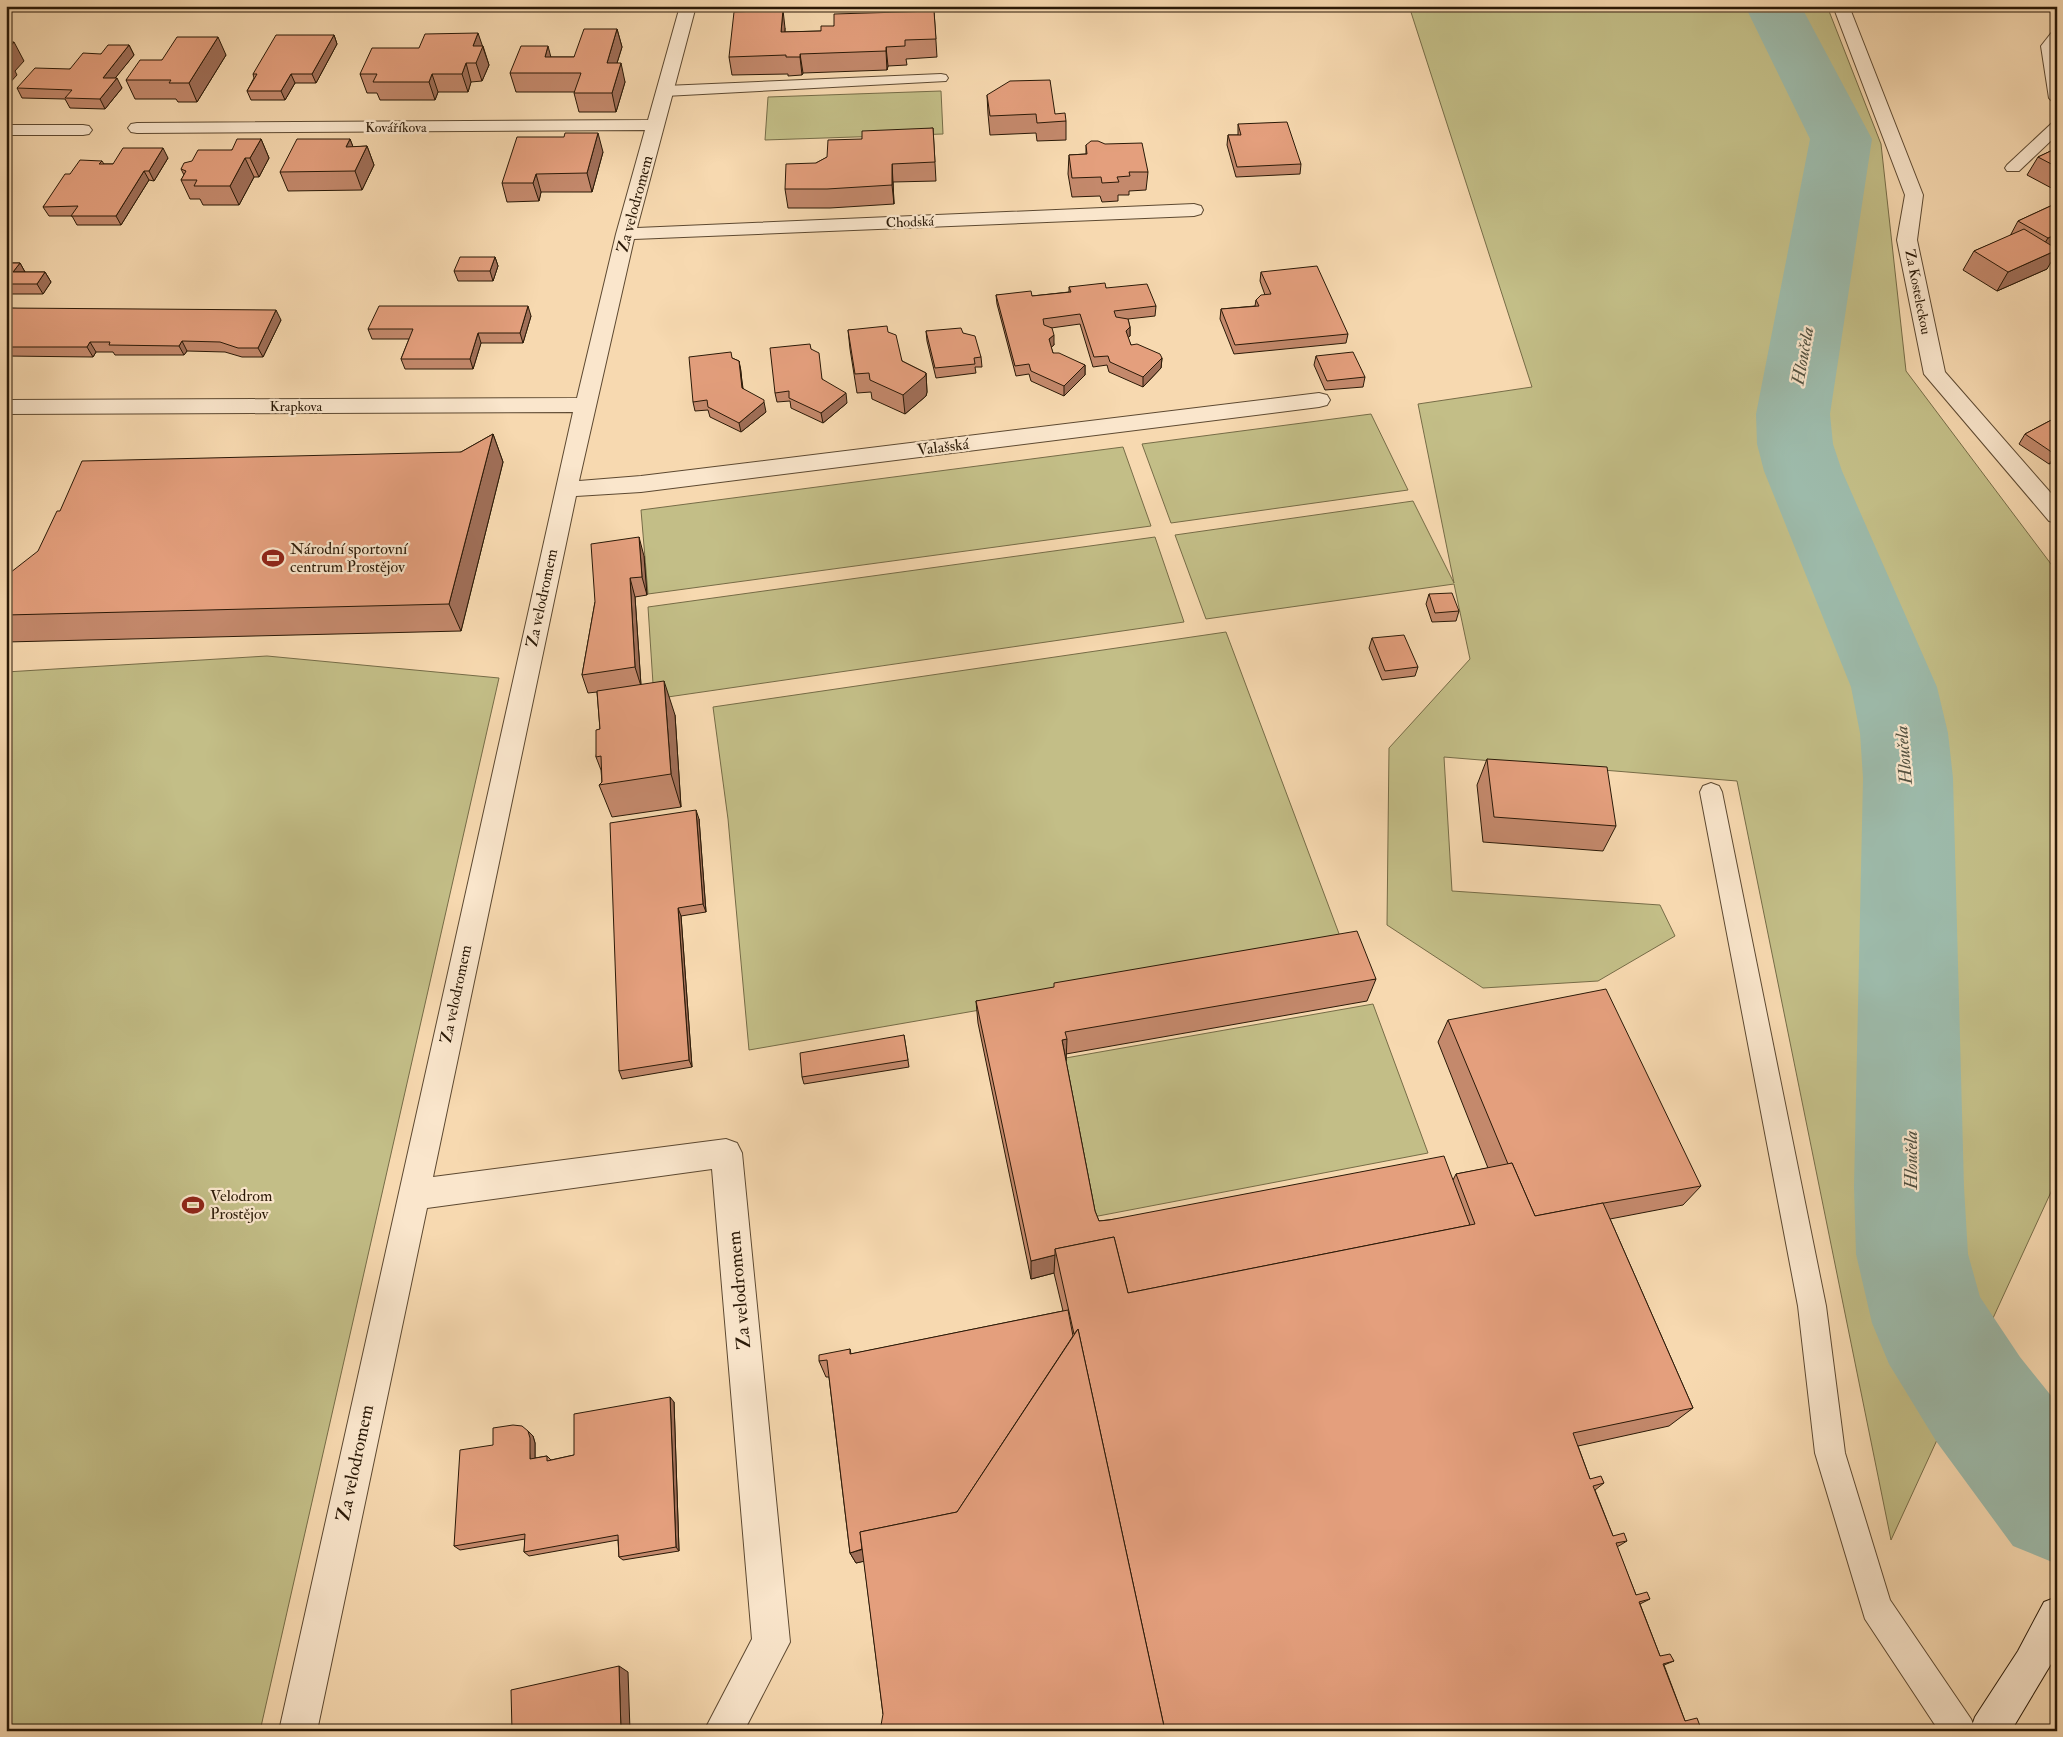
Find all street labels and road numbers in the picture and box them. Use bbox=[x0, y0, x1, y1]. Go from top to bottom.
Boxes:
street label: Kováříkova bbox=[365, 119, 427, 136]
street label: Za velodromem bbox=[612, 153, 658, 255]
street label: Chodská bbox=[886, 213, 935, 231]
street label: Za Kosteleckou bbox=[1901, 248, 1935, 336]
street label: Krapkova bbox=[270, 398, 323, 416]
street label: Valašská bbox=[916, 434, 971, 460]
street label: Za velodromem bbox=[522, 546, 562, 649]
street label: Za velodromem bbox=[436, 942, 476, 1045]
street label: Za velodromem bbox=[722, 1230, 756, 1350]
street label: Za velodromem bbox=[331, 1402, 379, 1524]

